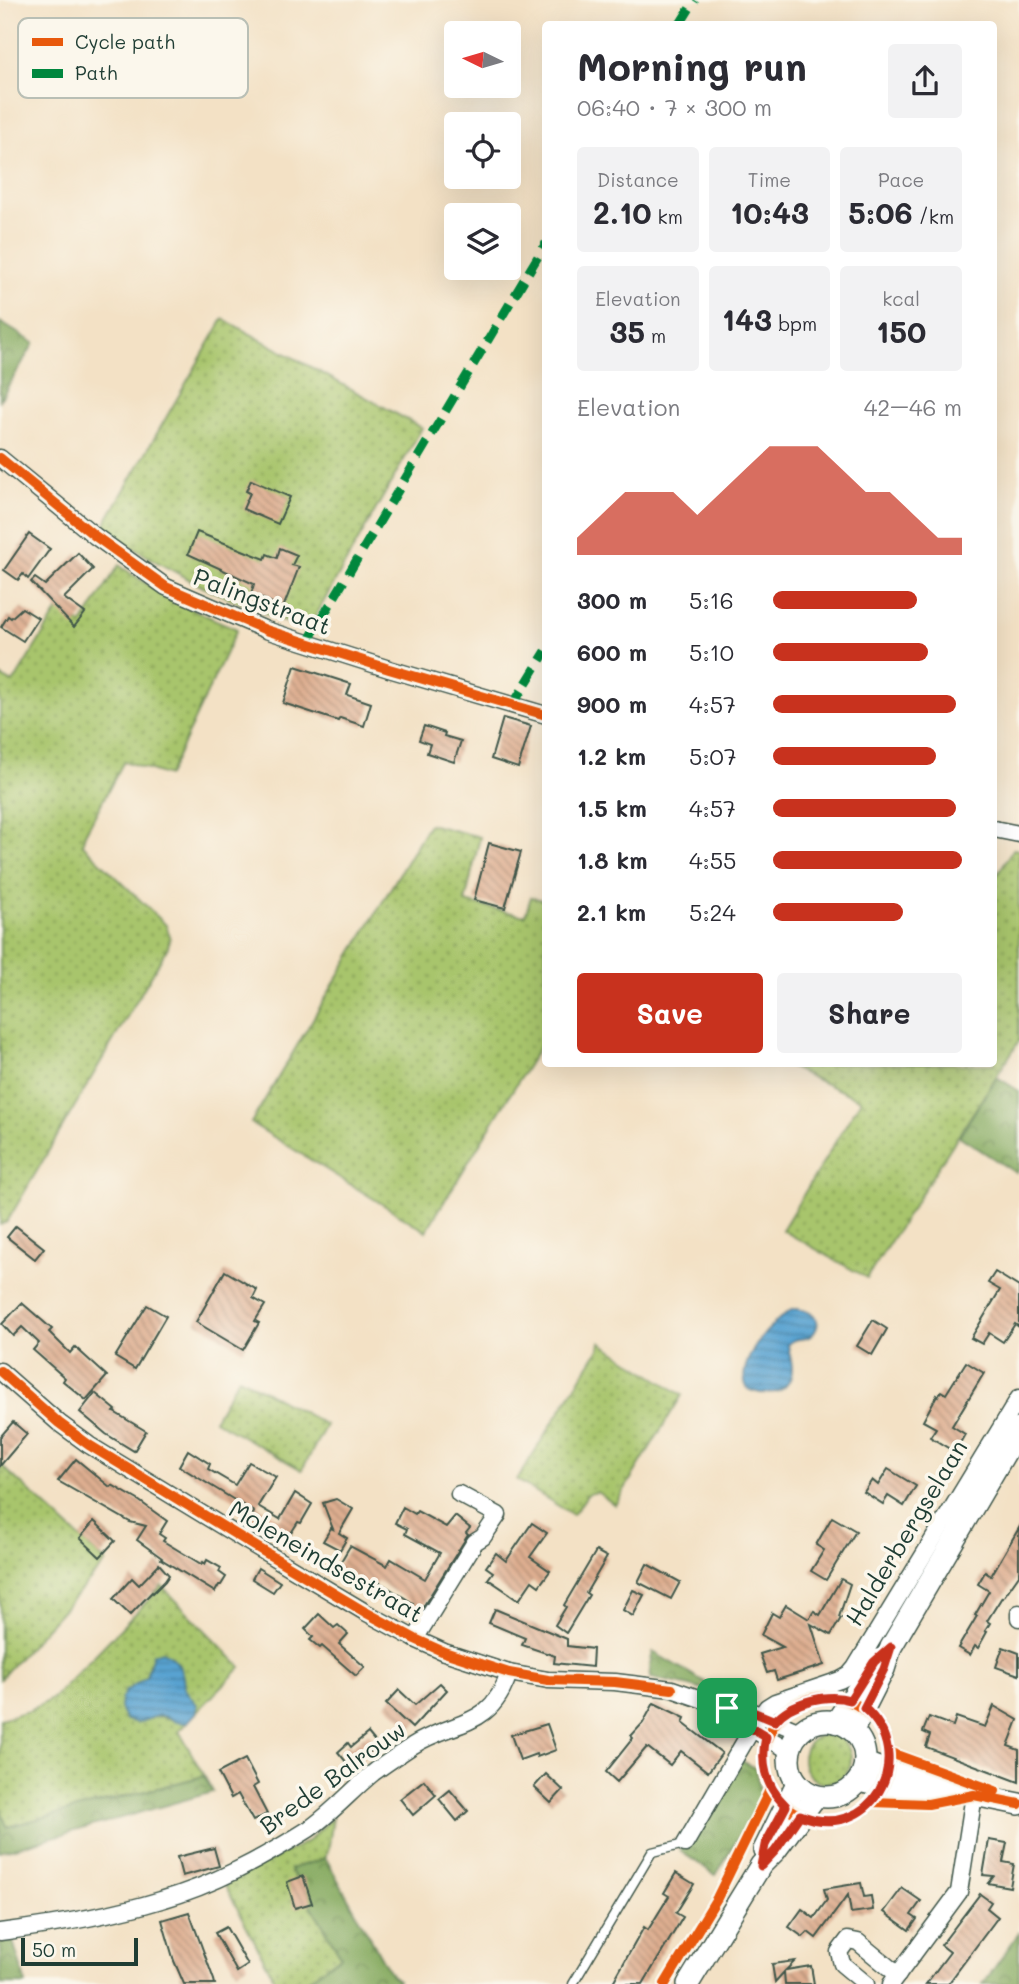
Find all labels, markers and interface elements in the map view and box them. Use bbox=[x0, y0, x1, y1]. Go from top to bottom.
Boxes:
legend bbox=[18, 18, 248, 98]
north arrow bbox=[444, 21, 522, 98]
map controls bbox=[444, 21, 521, 280]
text: Cycle path bbox=[75, 29, 175, 54]
text: Morning run bbox=[577, 41, 807, 91]
button: share bbox=[888, 44, 962, 118]
text: Path bbox=[75, 60, 118, 85]
text: 06:40 · 7 × 300 m bbox=[577, 92, 772, 122]
button: locate bbox=[444, 112, 521, 189]
text: Distance bbox=[597, 167, 679, 192]
text: Time bbox=[748, 167, 791, 192]
text: Pace bbox=[878, 167, 924, 192]
text: 2.10 bbox=[593, 192, 651, 232]
text: 10:43 bbox=[730, 192, 809, 232]
text: 5:06 bbox=[848, 192, 913, 232]
button: layers bbox=[444, 203, 521, 280]
text: km bbox=[651, 204, 683, 229]
text: /km bbox=[913, 204, 954, 229]
text: Elevation bbox=[595, 286, 680, 311]
text: kcal bbox=[882, 286, 920, 311]
text: 143 bbox=[722, 299, 772, 339]
text: 35 bbox=[609, 311, 645, 351]
text: bpm bbox=[772, 311, 817, 336]
text: 150 bbox=[876, 311, 926, 351]
text: m bbox=[645, 323, 666, 348]
text: Elevation bbox=[577, 392, 680, 422]
text: 42–46 m bbox=[864, 392, 962, 422]
street label: Palingstraat bbox=[189, 560, 336, 641]
text: 300 m bbox=[577, 585, 647, 615]
text: 5:16 bbox=[689, 585, 734, 615]
text: 600 m bbox=[577, 637, 647, 667]
text: 5:10 bbox=[689, 637, 734, 667]
text: 900 m bbox=[577, 689, 647, 719]
text: 4:57 bbox=[689, 689, 736, 719]
text: 1.2 km bbox=[577, 741, 646, 771]
text: 5:07 bbox=[689, 741, 737, 771]
text: 1.5 km bbox=[577, 793, 647, 823]
text: 4:57 bbox=[689, 793, 736, 823]
text: 1.8 km bbox=[577, 845, 647, 875]
text: 4:55 bbox=[689, 845, 736, 875]
text: 2.1 km bbox=[577, 897, 646, 927]
text: 5:24 bbox=[689, 897, 736, 927]
button: Save bbox=[577, 973, 763, 1053]
button: Share bbox=[777, 973, 962, 1053]
street label: Halderbergselaan bbox=[838, 1433, 974, 1631]
street label: Moleneindsestraat bbox=[224, 1492, 430, 1629]
pin bbox=[697, 1678, 757, 1738]
icon: arrive bbox=[708, 1689, 746, 1727]
street label: Brede Balrouw bbox=[253, 1713, 411, 1840]
scale bar bbox=[21, 1935, 138, 1967]
text: 50 m bbox=[32, 1937, 76, 1962]

